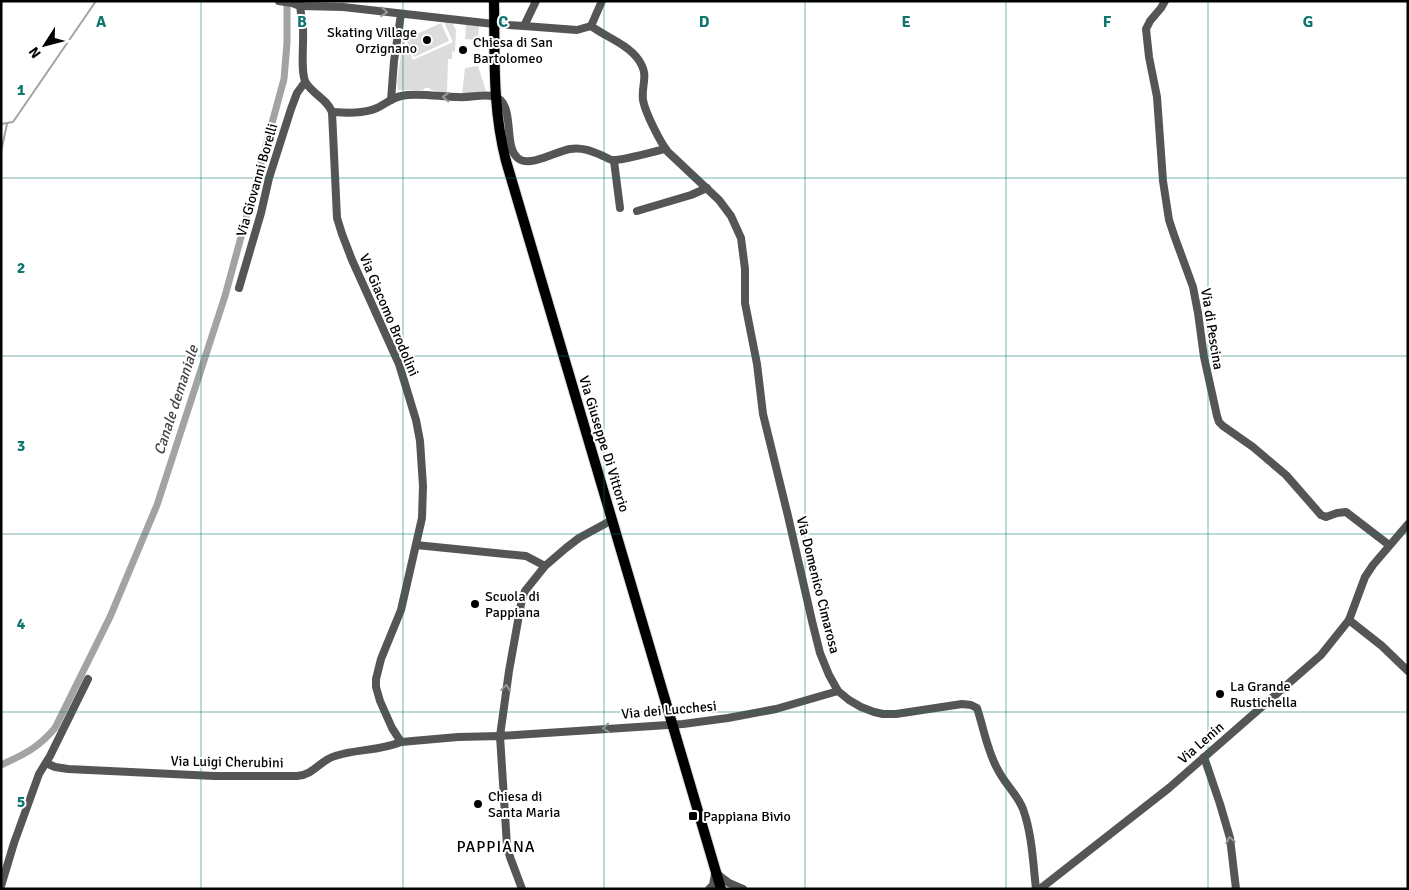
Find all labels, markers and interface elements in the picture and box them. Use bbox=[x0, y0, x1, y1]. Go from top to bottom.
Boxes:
one-way arrow bbox=[380, 6, 388, 17]
text: A bbox=[96, 12, 107, 32]
text: B bbox=[297, 12, 307, 32]
text: C bbox=[498, 12, 508, 32]
text: D bbox=[699, 12, 710, 32]
text: E bbox=[901, 12, 911, 32]
text: F bbox=[1103, 12, 1112, 32]
text: G bbox=[1303, 12, 1313, 32]
north arrow bbox=[20, 20, 70, 70]
place label: Skating Village Orzignano bbox=[327, 24, 417, 57]
marker: Skating Village Orzignano bbox=[421, 34, 433, 46]
place label: Chiesa di San Bartolomeo bbox=[473, 34, 553, 67]
text: N bbox=[25, 43, 45, 61]
marker: Chiesa di San Bartolomeo bbox=[457, 44, 469, 56]
text: 1 bbox=[17, 80, 26, 100]
one-way arrow bbox=[442, 92, 450, 102]
street label: Via Giovanni Borelli bbox=[233, 121, 281, 239]
street label: Via Giacomo Brodolini bbox=[355, 251, 423, 379]
text: 2 bbox=[17, 258, 25, 278]
street label: Via di Pescina bbox=[1197, 287, 1227, 371]
water label: Canale demaniale bbox=[150, 342, 203, 457]
street label: Via Giuseppe Di Vittorio bbox=[575, 374, 633, 514]
text: 3 bbox=[17, 436, 25, 456]
street label: Via Domenico Cimarosa bbox=[793, 515, 843, 655]
place label: Scuola di Pappiana bbox=[485, 588, 540, 621]
marker: Scuola di Pappiana bbox=[469, 598, 481, 610]
text: 4 bbox=[17, 614, 26, 634]
place label: La Grande Rustichella bbox=[1230, 678, 1297, 711]
one-way arrow bbox=[501, 683, 511, 692]
marker: La Grande Rustichella bbox=[1214, 688, 1226, 700]
street label: Via dei Lucchesi bbox=[621, 697, 717, 723]
street label: Via Lenin bbox=[1175, 719, 1227, 767]
one-way arrow bbox=[602, 722, 610, 733]
street label: Via Luigi Cherubini bbox=[170, 753, 284, 771]
place label: Chiesa di Santa Maria bbox=[488, 788, 560, 821]
text: 5 bbox=[17, 792, 25, 812]
marker: Chiesa di Santa Maria bbox=[472, 798, 484, 810]
place label: Pappiana Bivio bbox=[703, 808, 791, 825]
marker: Pappiana Bivio bbox=[687, 810, 699, 822]
one-way arrow bbox=[1225, 836, 1236, 845]
district label: PAPPIANA bbox=[456, 837, 536, 857]

